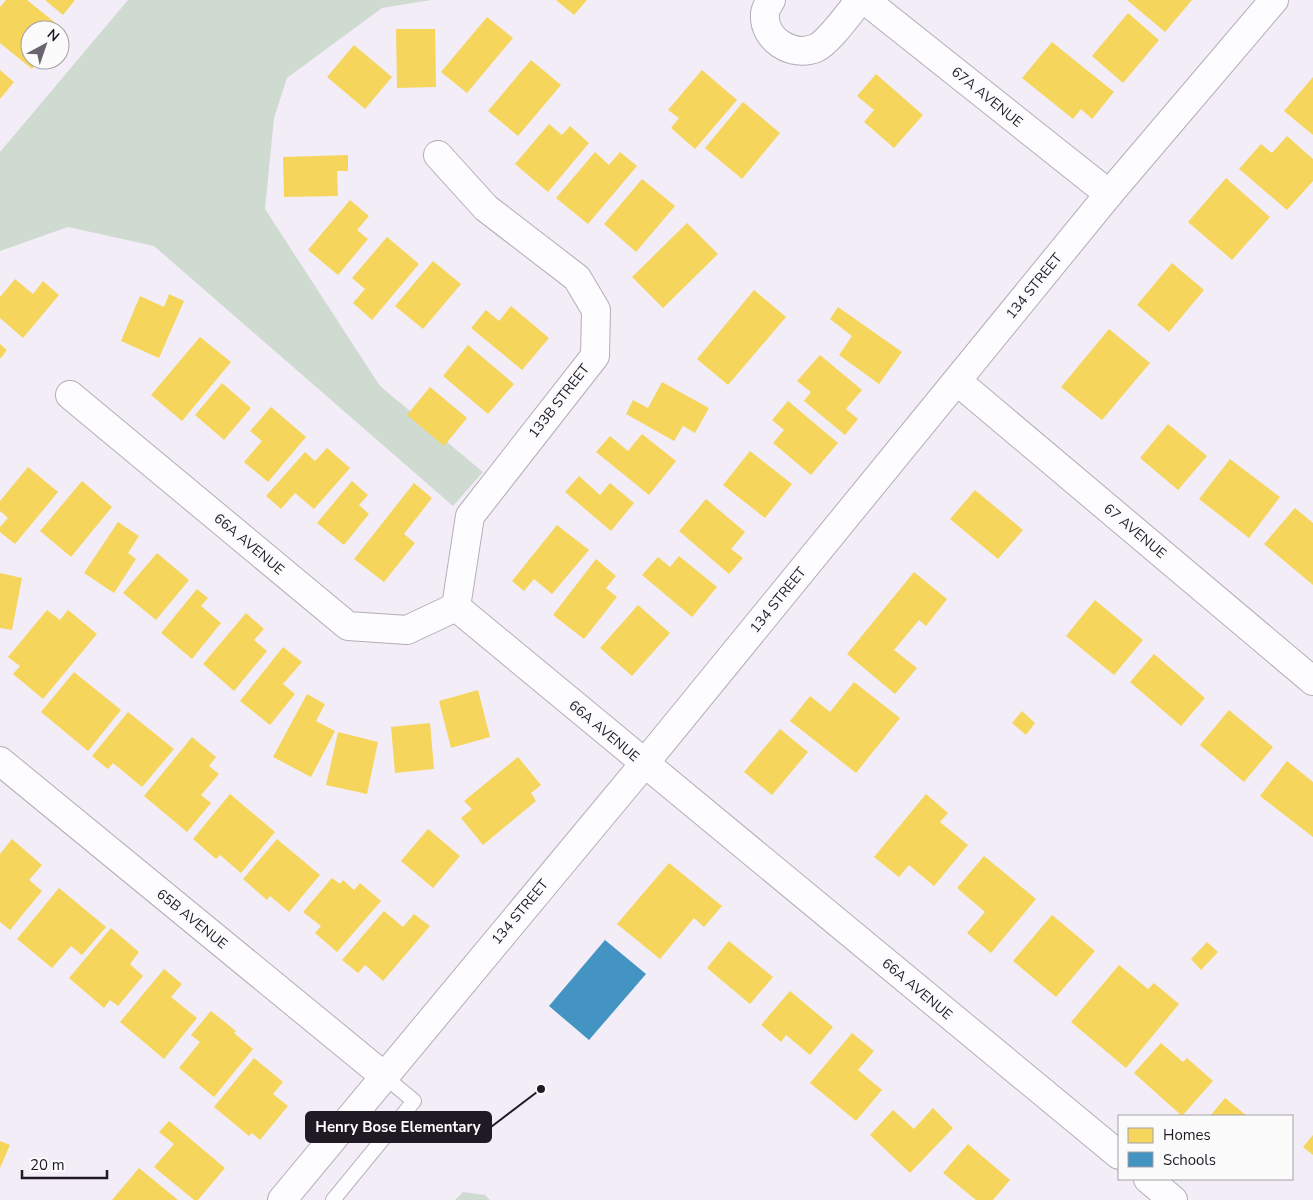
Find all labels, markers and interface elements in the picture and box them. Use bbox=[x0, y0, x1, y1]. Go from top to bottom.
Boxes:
north arrow bbox=[20, 20, 70, 70]
text: N bbox=[43, 25, 63, 46]
street label: 67A AVENUE bbox=[947, 62, 1027, 132]
street label: 134 STREET bbox=[1002, 249, 1067, 323]
street label: 133B STREET bbox=[524, 360, 594, 442]
street label: 67 AVENUE bbox=[1100, 499, 1170, 563]
street label: 66A AVENUE bbox=[210, 509, 288, 579]
street label: 134 STREET bbox=[746, 563, 811, 637]
street label: 66A AVENUE bbox=[565, 696, 643, 766]
street label: 134 STREET bbox=[487, 875, 553, 949]
street label: 65B AVENUE bbox=[153, 885, 231, 953]
street label: 66A AVENUE bbox=[878, 954, 956, 1024]
callout: Henry Bose Elementary bbox=[306, 1112, 491, 1142]
legend bbox=[1118, 1115, 1293, 1180]
text: Henry Bose Elementary bbox=[315, 1117, 481, 1137]
text: Homes bbox=[1163, 1125, 1211, 1145]
scale bar bbox=[22, 1148, 108, 1180]
text: Schools bbox=[1163, 1150, 1216, 1170]
text: 20 m bbox=[30, 1155, 65, 1175]

